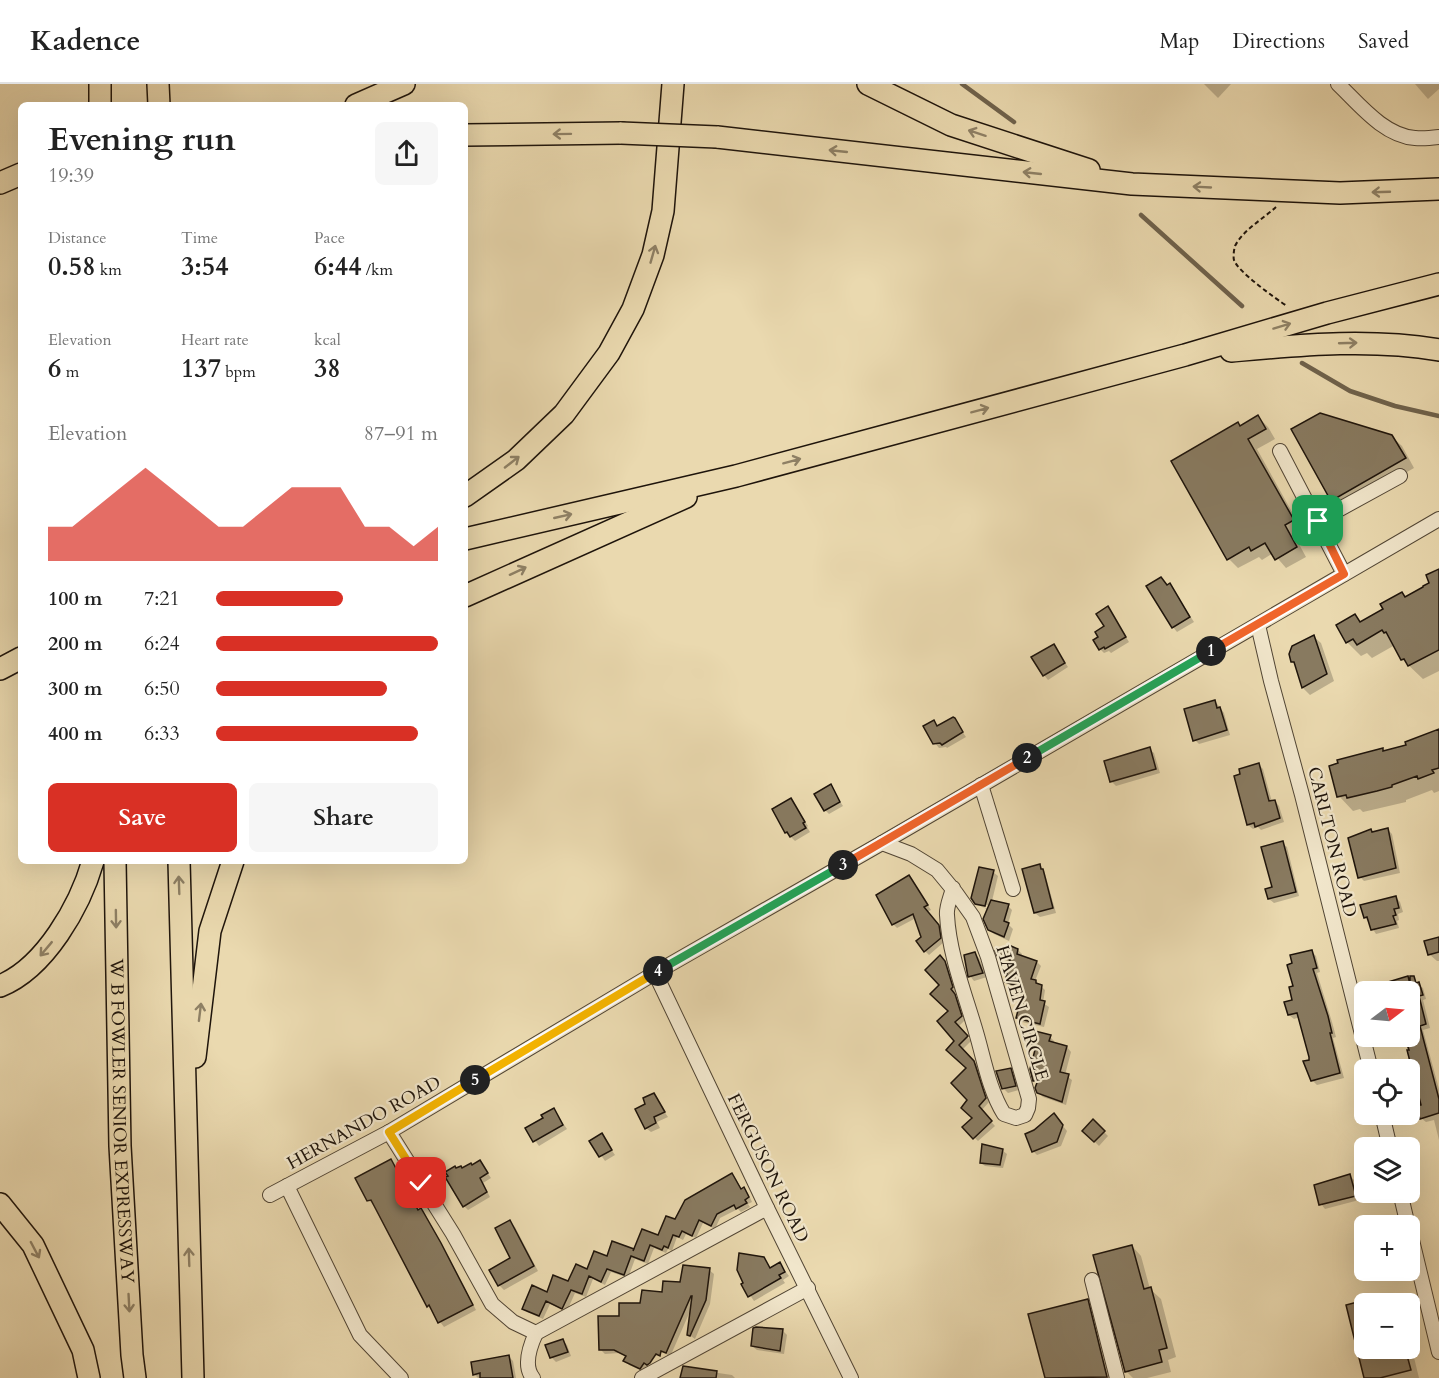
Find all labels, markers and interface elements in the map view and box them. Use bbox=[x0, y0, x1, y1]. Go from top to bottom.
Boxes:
text: Kadence bbox=[30, 22, 140, 60]
text: Map bbox=[1159, 27, 1199, 56]
text: Directions bbox=[1232, 27, 1325, 56]
text: Saved bbox=[1358, 27, 1409, 56]
text: Evening run bbox=[48, 117, 236, 162]
button: share bbox=[375, 122, 438, 185]
one-way arrow bbox=[968, 127, 987, 138]
one-way arrow bbox=[553, 128, 573, 139]
one-way arrow bbox=[829, 145, 849, 156]
text: 19:39 bbox=[48, 162, 94, 189]
one-way arrow bbox=[1023, 167, 1043, 178]
one-way arrow bbox=[1193, 181, 1213, 192]
one-way arrow bbox=[1371, 186, 1391, 197]
text: Distance bbox=[48, 227, 106, 249]
text: Time bbox=[181, 227, 218, 249]
text: Pace bbox=[314, 227, 345, 249]
one-way arrow bbox=[648, 245, 659, 264]
text: 0.58 bbox=[48, 249, 96, 284]
text: 3:54 bbox=[181, 249, 229, 284]
text: 6:44 bbox=[314, 249, 362, 284]
text: km bbox=[96, 259, 122, 281]
text: /km bbox=[362, 259, 393, 281]
one-way arrow bbox=[1272, 320, 1291, 331]
text: Elevation bbox=[48, 329, 112, 351]
text: Heart rate bbox=[181, 329, 249, 351]
text: kcal bbox=[314, 329, 341, 351]
one-way arrow bbox=[1338, 337, 1358, 349]
text: 6 bbox=[48, 351, 61, 386]
text: 137 bbox=[181, 351, 221, 386]
text: 38 bbox=[314, 351, 341, 386]
text: m bbox=[61, 361, 79, 383]
text: bpm bbox=[221, 361, 256, 383]
one-way arrow bbox=[970, 404, 989, 415]
text: Elevation bbox=[48, 420, 127, 447]
text: 87–91 m bbox=[364, 420, 438, 447]
one-way arrow bbox=[782, 454, 801, 466]
one-way arrow bbox=[504, 456, 520, 469]
pin bbox=[1292, 495, 1343, 546]
icon: arrive bbox=[1301, 504, 1334, 537]
one-way arrow bbox=[553, 510, 572, 522]
one-way arrow bbox=[509, 565, 527, 577]
text: 100 m bbox=[48, 585, 103, 612]
text: 7:21 bbox=[144, 585, 180, 612]
text: 200 m bbox=[48, 630, 103, 657]
text: 6:24 bbox=[144, 630, 180, 657]
pin: 1 bbox=[1196, 636, 1226, 666]
text: 1 bbox=[1207, 640, 1215, 662]
text: 300 m bbox=[48, 675, 103, 702]
text: 6:50 bbox=[144, 675, 180, 702]
text: 400 m bbox=[48, 720, 103, 747]
text: 6:33 bbox=[144, 720, 180, 747]
pin: 2 bbox=[1012, 743, 1042, 773]
text: 2 bbox=[1023, 747, 1031, 769]
street label: CARLTON ROAD bbox=[1301, 764, 1363, 920]
button: Save bbox=[48, 783, 237, 852]
button: Share bbox=[249, 783, 438, 852]
pin: 3 bbox=[828, 850, 858, 880]
text: 3 bbox=[839, 854, 847, 876]
one-way arrow bbox=[174, 876, 185, 896]
one-way arrow bbox=[110, 909, 122, 929]
one-way arrow bbox=[40, 941, 53, 957]
street label: HAVEN CIRCLE bbox=[990, 942, 1054, 1084]
pin: 4 bbox=[643, 956, 673, 986]
street label: W B FOWLER SENIOR EXPRESSWAY bbox=[104, 957, 140, 1285]
text: 4 bbox=[654, 960, 662, 982]
north arrow bbox=[1354, 981, 1420, 1047]
map controls bbox=[1354, 981, 1420, 1359]
one-way arrow bbox=[195, 1002, 206, 1022]
button: locate bbox=[1354, 1059, 1420, 1125]
pin: 5 bbox=[460, 1065, 490, 1095]
text: 5 bbox=[471, 1069, 479, 1091]
street label: HERNANDO ROAD bbox=[282, 1070, 446, 1176]
street label: FERGUSON ROAD bbox=[721, 1089, 815, 1247]
button: layers bbox=[1354, 1137, 1420, 1203]
pin bbox=[395, 1157, 446, 1208]
icon: check bbox=[404, 1166, 437, 1199]
button: + bbox=[1354, 1215, 1420, 1281]
one-way arrow bbox=[29, 1241, 41, 1258]
one-way arrow bbox=[184, 1247, 195, 1267]
one-way arrow bbox=[124, 1293, 135, 1313]
button: − bbox=[1354, 1293, 1420, 1359]

